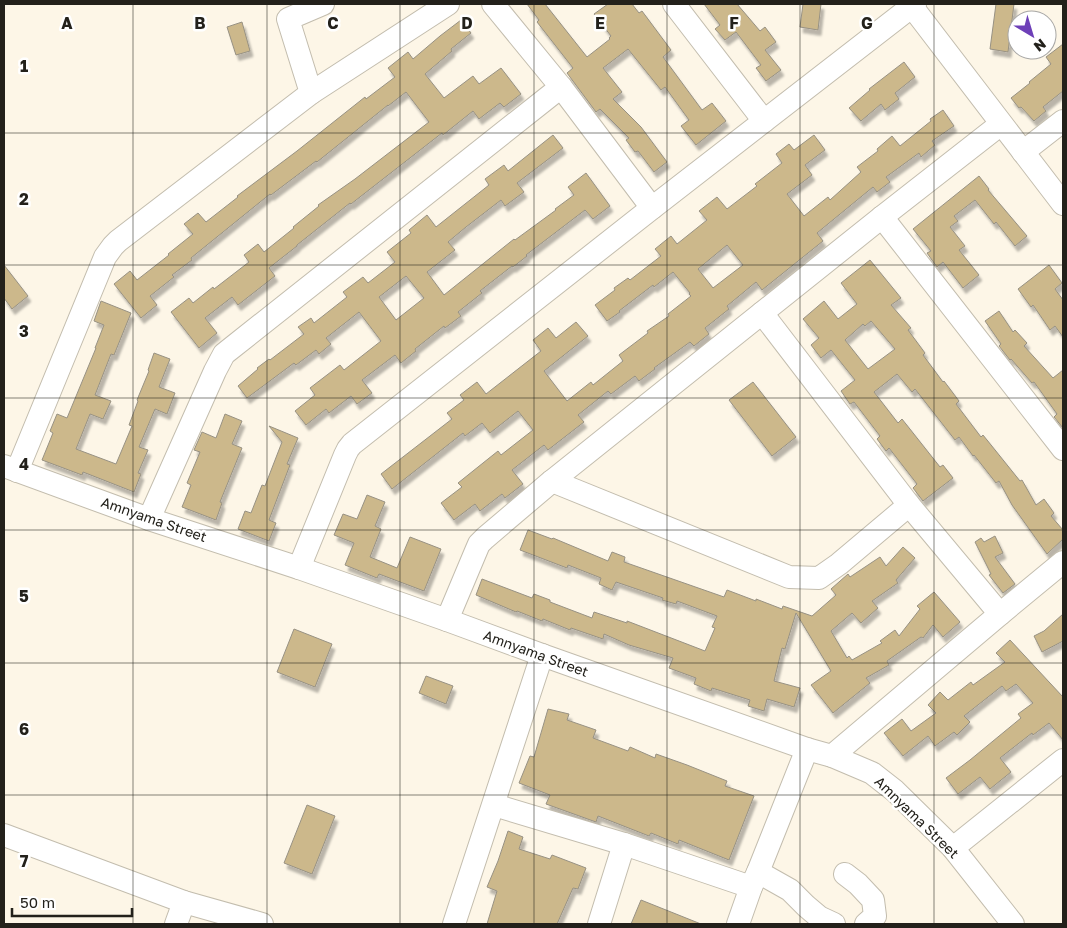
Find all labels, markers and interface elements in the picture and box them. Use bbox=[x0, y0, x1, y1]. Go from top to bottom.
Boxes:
north arrow bbox=[1007, 10, 1057, 60]
text: A bbox=[61, 13, 73, 33]
text: B bbox=[194, 13, 206, 33]
text: C bbox=[327, 13, 339, 33]
text: D bbox=[461, 13, 473, 33]
text: E bbox=[595, 13, 605, 33]
text: F bbox=[729, 13, 739, 33]
text: G bbox=[861, 13, 873, 33]
text: N bbox=[1031, 36, 1050, 56]
text: 1 bbox=[20, 56, 28, 76]
text: 2 bbox=[19, 189, 29, 209]
text: 3 bbox=[19, 321, 29, 341]
text: 4 bbox=[19, 454, 29, 474]
street label: Amnyama Street bbox=[99, 493, 209, 545]
text: 5 bbox=[19, 586, 29, 606]
street label: Amnyama Street bbox=[481, 626, 591, 680]
text: 6 bbox=[19, 719, 29, 739]
street label: Amnyama Street bbox=[871, 772, 963, 862]
text: 7 bbox=[20, 851, 29, 871]
scale bar bbox=[12, 886, 132, 918]
text: 50 m bbox=[20, 893, 55, 911]

